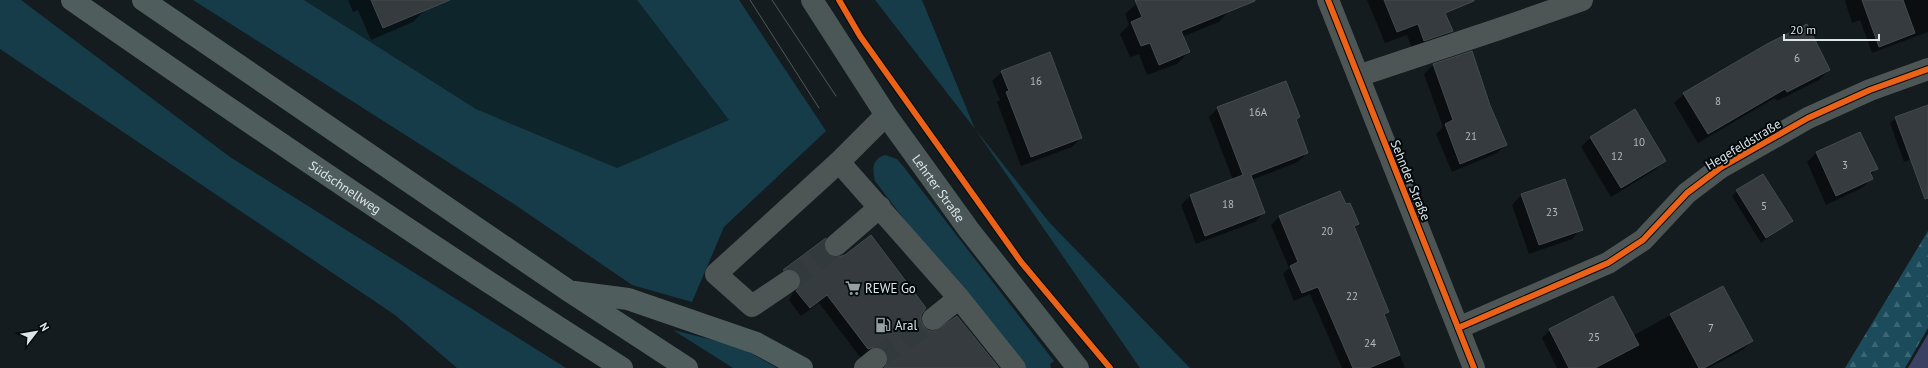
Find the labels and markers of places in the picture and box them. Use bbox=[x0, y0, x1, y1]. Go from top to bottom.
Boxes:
supermarket icon: REWE Go bbox=[844, 279, 862, 297]
place label: REWE Go bbox=[865, 280, 916, 297]
fuel station icon: Aral bbox=[874, 316, 892, 334]
place label: Aral bbox=[895, 317, 917, 334]

